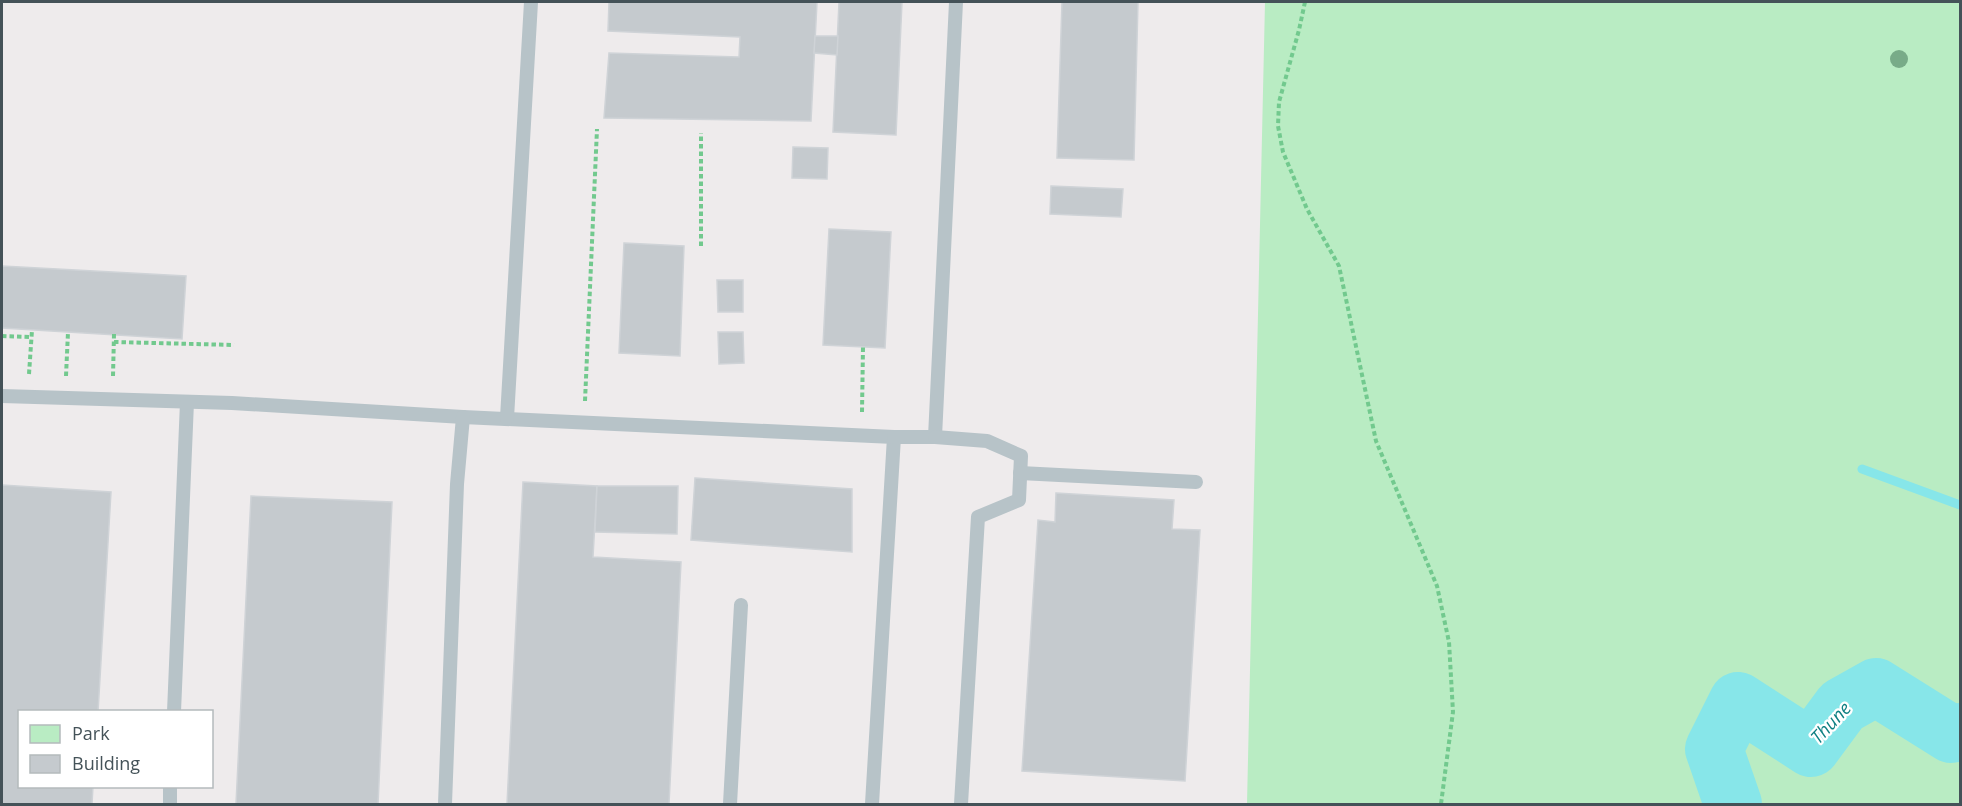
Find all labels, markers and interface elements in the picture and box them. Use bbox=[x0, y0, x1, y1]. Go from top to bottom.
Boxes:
water label: Thune bbox=[1805, 696, 1856, 748]
legend bbox=[18, 710, 213, 788]
text: Park bbox=[72, 721, 110, 745]
text: Building bbox=[72, 751, 140, 775]

